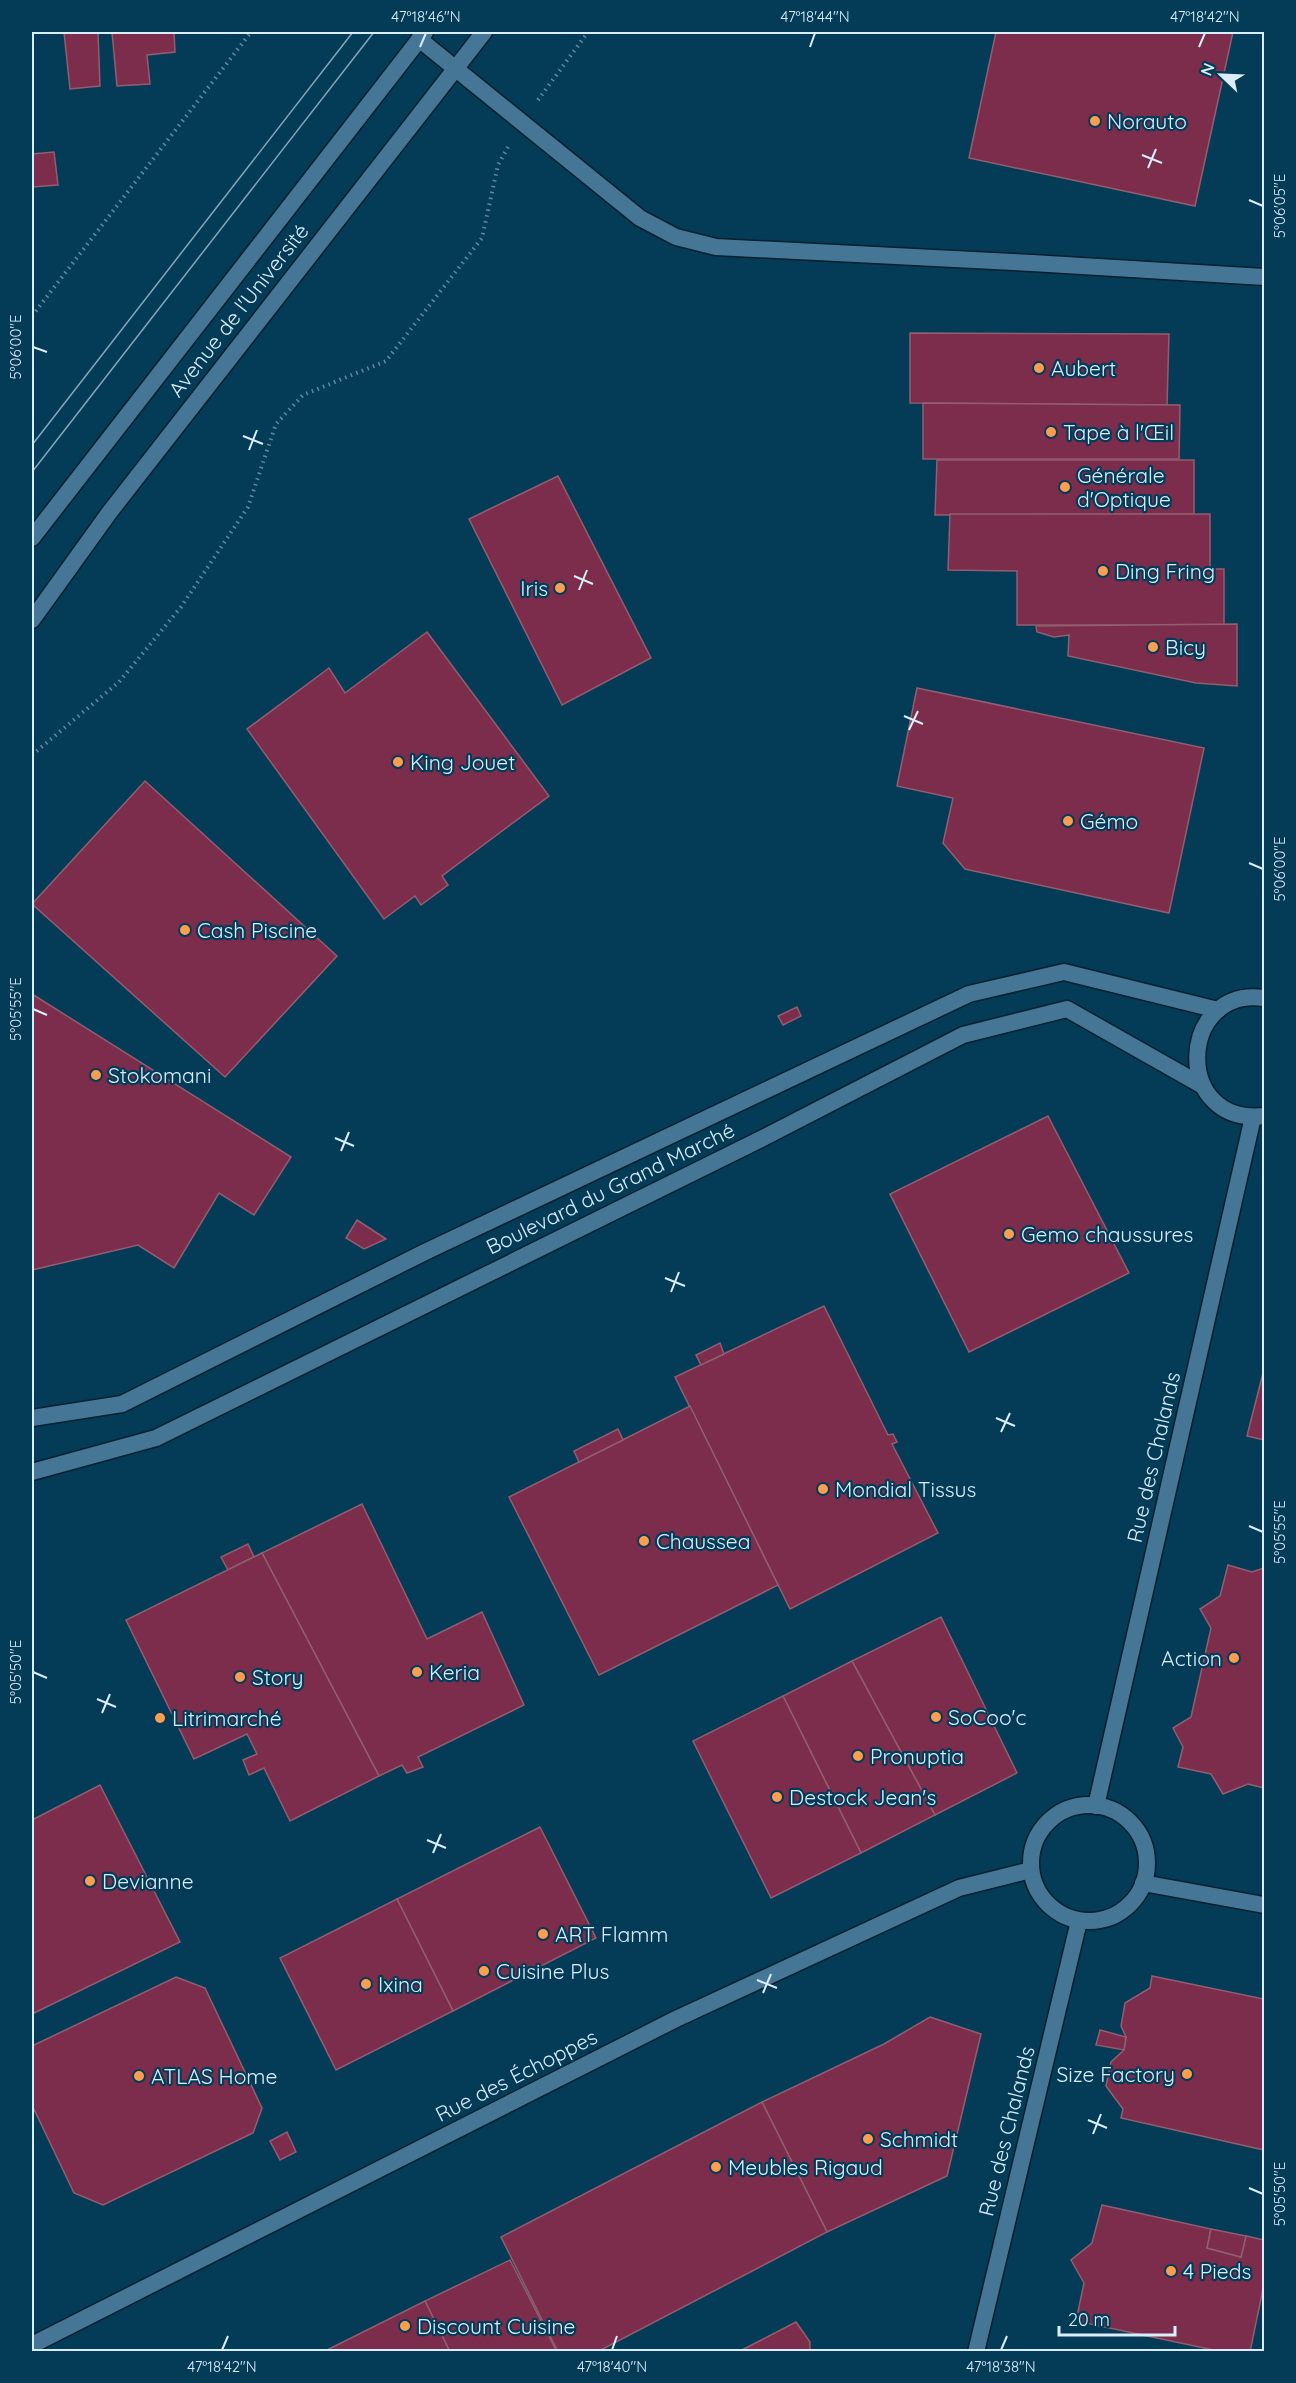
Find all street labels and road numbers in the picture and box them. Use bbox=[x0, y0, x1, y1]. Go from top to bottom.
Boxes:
street label: Avenue de l'Université bbox=[162, 218, 314, 402]
street label: Boulevard du Grand Marché bbox=[481, 1116, 739, 1260]
street label: Rue des Chalands bbox=[1121, 1369, 1185, 1545]
street label: Rue des Échoppes bbox=[431, 2023, 601, 2127]
street label: Rue des Chalands bbox=[972, 2043, 1040, 2219]

